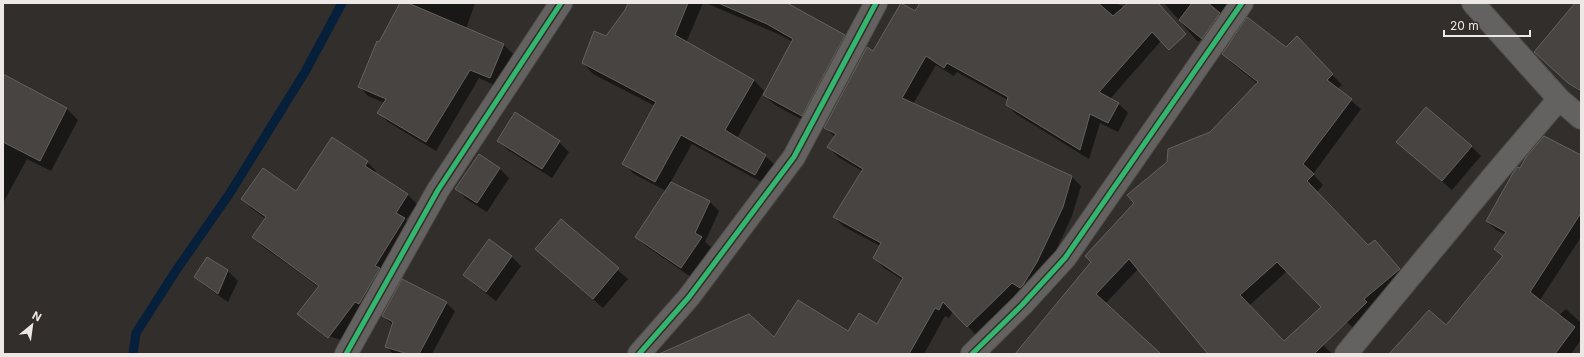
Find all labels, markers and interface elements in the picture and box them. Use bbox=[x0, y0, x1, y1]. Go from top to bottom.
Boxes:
scale bar bbox=[1444, 12, 1530, 38]
text: 20 m bbox=[1450, 18, 1479, 33]
north arrow bbox=[12, 305, 52, 345]
text: N bbox=[30, 308, 44, 324]

